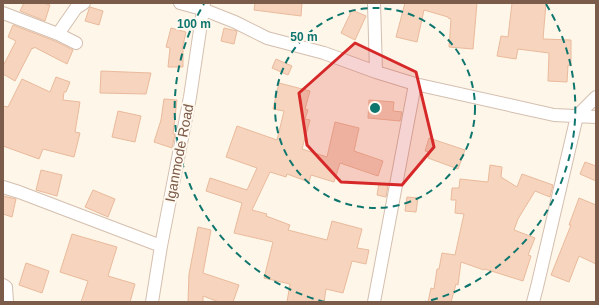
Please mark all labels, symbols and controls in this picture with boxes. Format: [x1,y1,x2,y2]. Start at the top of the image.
text: 100 m [177,17,211,31]
text: 50 m [290,30,318,44]
centre of rings [368,101,382,115]
street label: Iganmode Road [162,103,196,203]

